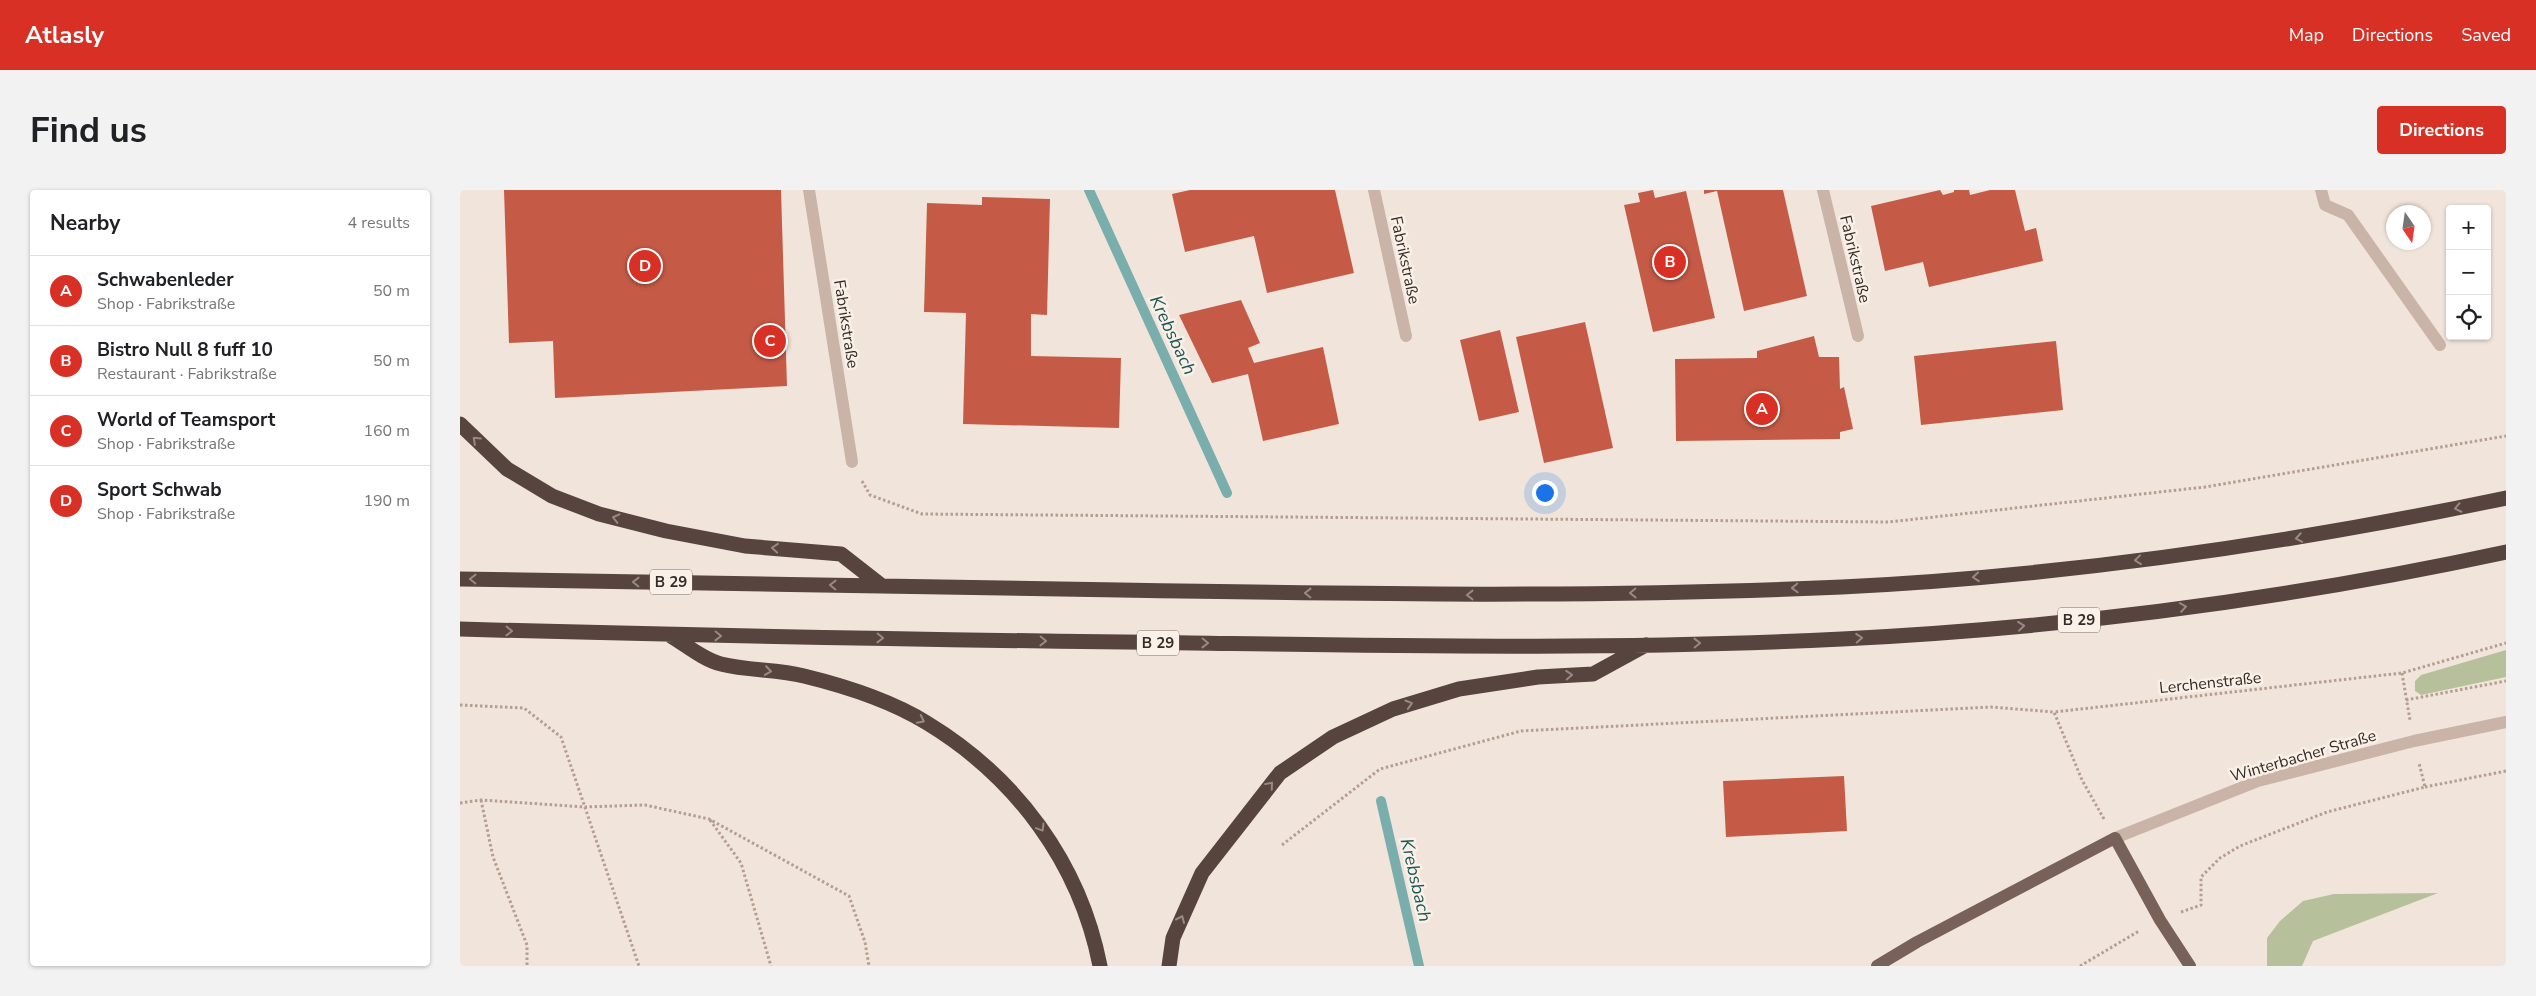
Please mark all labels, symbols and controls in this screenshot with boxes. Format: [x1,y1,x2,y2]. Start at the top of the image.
text: Atlasly [25,19,104,51]
text: Map [2289,23,2324,47]
text: Directions [2352,23,2433,47]
text: Saved [2461,23,2511,47]
button: Directions [2377,106,2506,154]
text: Find us [30,107,147,154]
north arrow [2386,205,2431,250]
map controls [2446,205,2491,340]
button: + [2446,205,2491,250]
text: Nearby [50,209,120,237]
text: 4 results [348,212,410,234]
street label: Fabrikstraße [1834,213,1876,305]
street label: Fabrikstraße [1385,214,1425,306]
pin: B [1654,243,1686,281]
pin: D [629,247,661,285]
button: − [2446,250,2491,295]
text: Schwabenleder [97,267,234,293]
street label: Fabrikstraße [828,278,864,370]
text: A [60,280,72,302]
text: 50 m [373,280,410,302]
water label: Krebsbach [1144,291,1202,379]
text: Shop · Fabrikstraße [97,293,235,315]
button: locate [2446,295,2491,340]
pin: C [754,322,786,360]
text: Bistro Null 8 fuff 10 [97,337,273,363]
text: B [60,350,72,372]
text: 50 m [373,350,410,372]
text: Restaurant · Fabrikstraße [97,363,277,385]
pin: A [1746,390,1778,428]
text: World of Teamsport [97,407,275,433]
text: C [61,420,71,442]
text: 160 m [363,420,410,442]
text: Shop · Fabrikstraße [97,433,235,455]
one-way arrow [473,437,482,446]
text: Sport Schwab [97,477,222,503]
your location [1532,480,1558,506]
text: D [60,490,72,512]
text: 190 m [363,490,410,512]
one-way arrow [2454,502,2463,513]
text: Shop · Fabrikstraße [97,503,235,525]
one-way arrow [611,513,620,524]
one-way arrow [2294,532,2303,542]
one-way arrow [771,543,779,554]
one-way arrow [2133,554,2141,565]
road number: B 29 [650,570,692,594]
one-way arrow [1972,571,1980,582]
one-way arrow [469,574,477,584]
one-way arrow [632,577,640,587]
one-way arrow [829,580,837,590]
one-way arrow [1791,583,1799,593]
one-way arrow [1304,588,1312,598]
one-way arrow [1629,588,1636,598]
one-way arrow [1466,590,1474,600]
one-way arrow [2179,602,2187,613]
road number: B 29 [2058,608,2100,632]
one-way arrow [2017,620,2025,631]
one-way arrow [505,625,513,636]
one-way arrow [714,630,722,641]
road number: B 29 [1137,630,1179,656]
one-way arrow [1855,632,1863,643]
one-way arrow [876,633,884,644]
one-way arrow [1039,636,1047,646]
one-way arrow [1693,637,1701,648]
one-way arrow [1201,638,1209,649]
one-way arrow [763,665,772,675]
street label: Lerchenstraße [2158,667,2262,699]
one-way arrow [1565,670,1573,681]
one-way arrow [1405,699,1413,709]
one-way arrow [916,714,925,724]
street label: Winterbacher Straße [2228,725,2379,787]
one-way arrow [1265,781,1274,790]
one-way arrow [1034,822,1044,831]
water label: Krebsbach [1395,836,1437,924]
one-way arrow [1175,915,1186,924]

